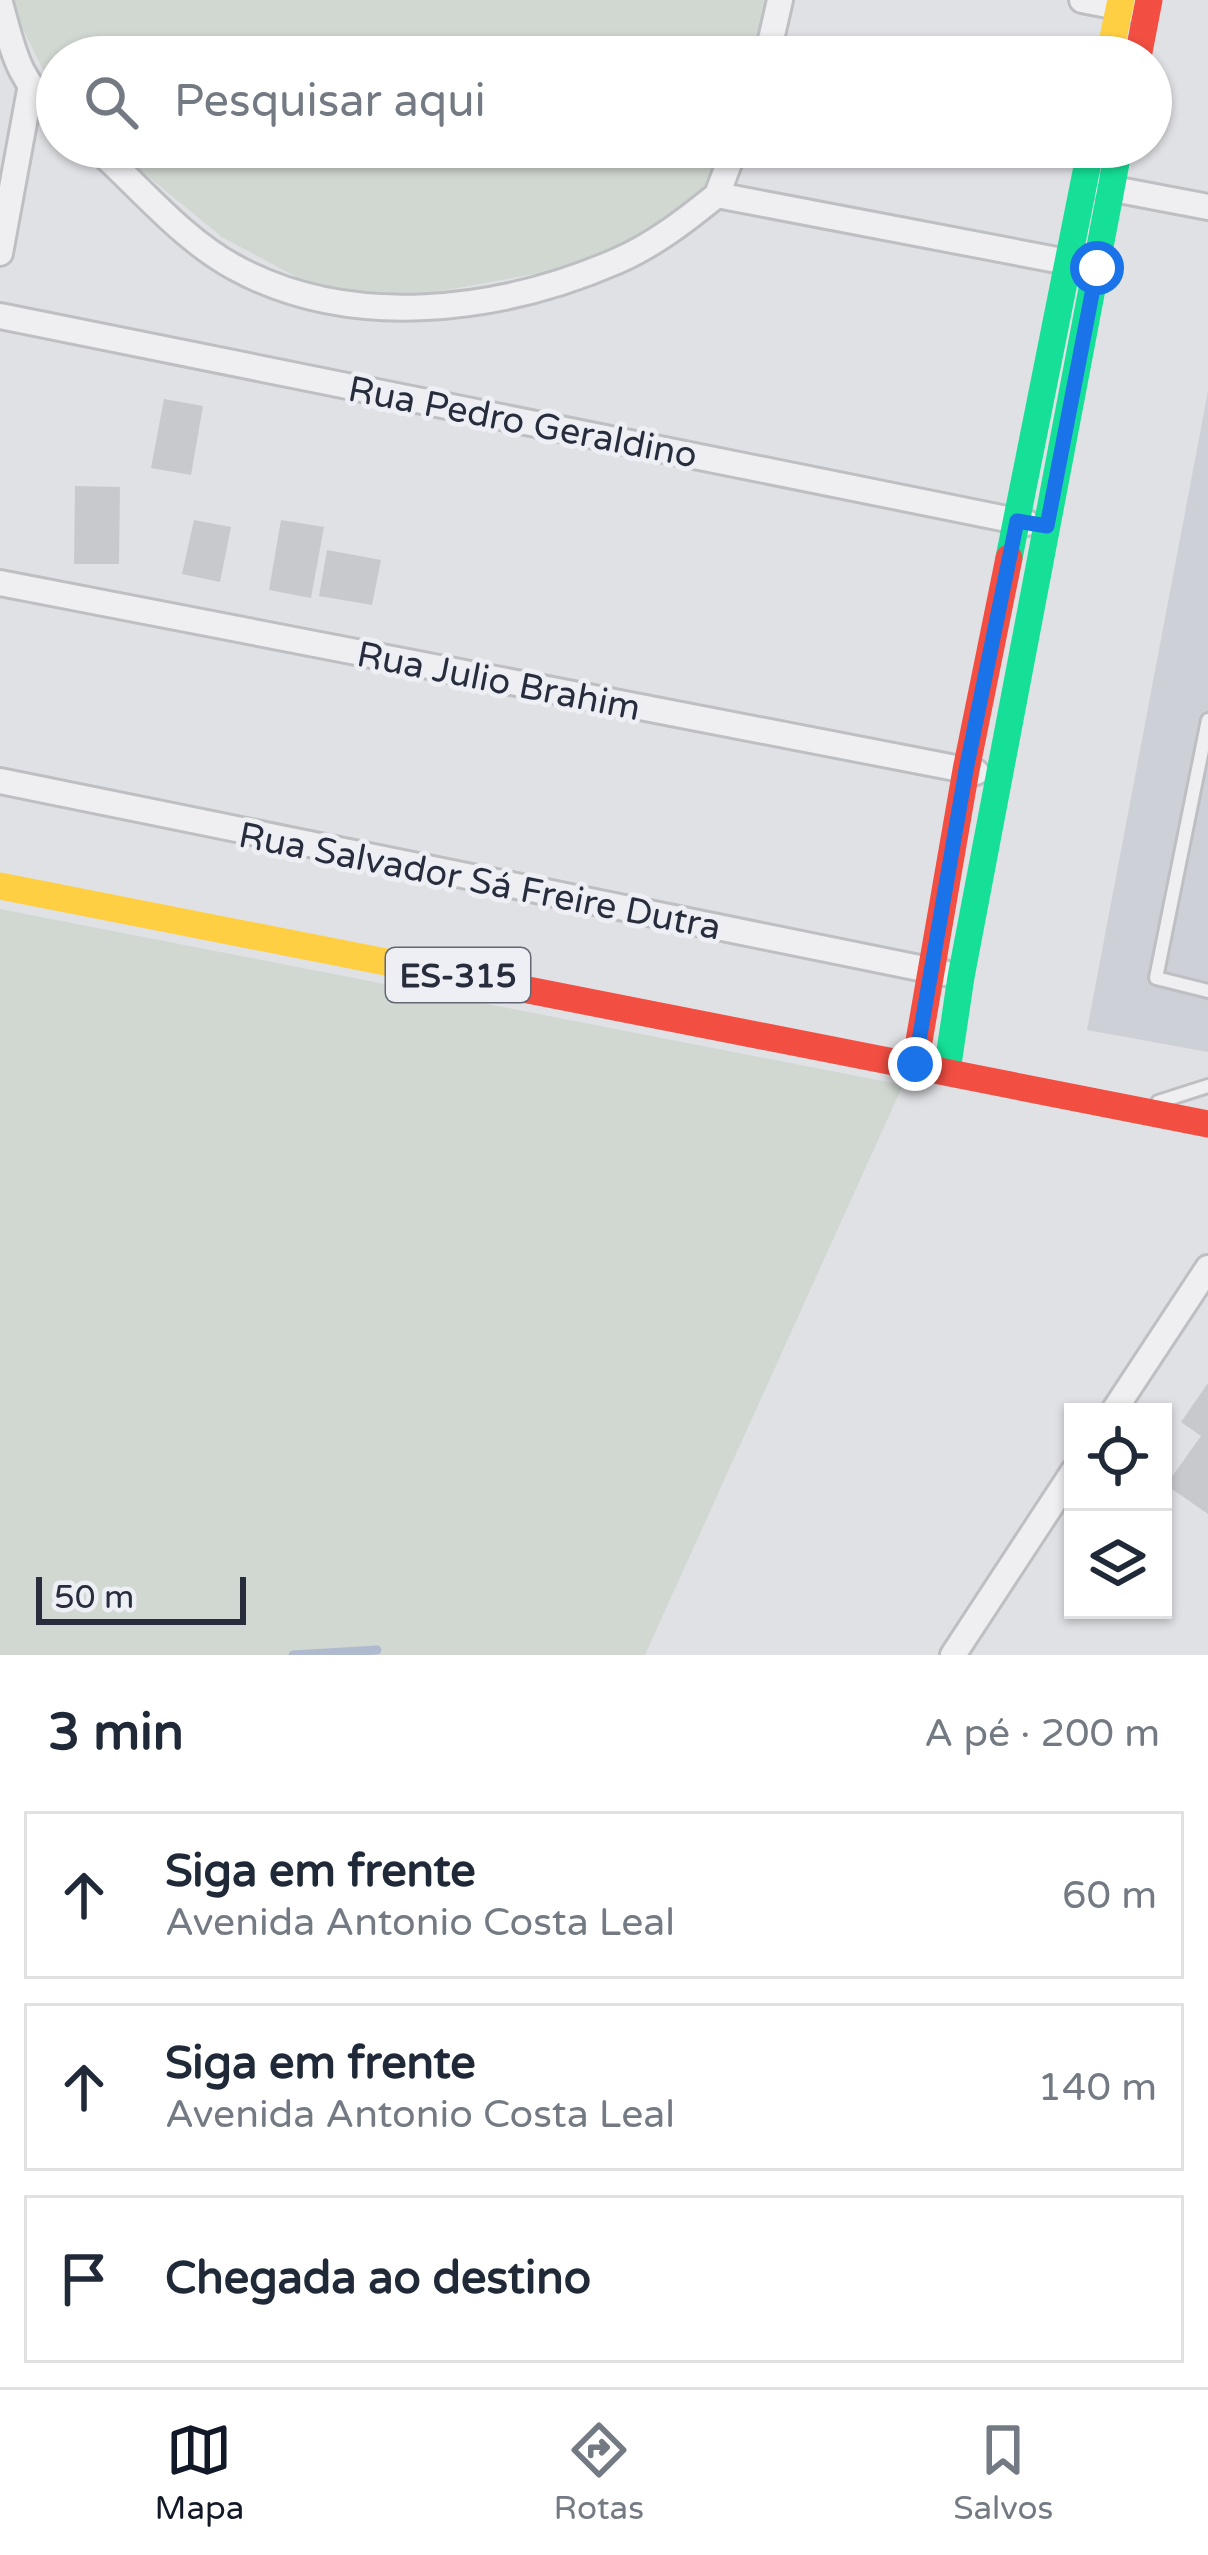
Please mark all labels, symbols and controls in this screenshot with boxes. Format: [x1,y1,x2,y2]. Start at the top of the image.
search box [36,36,1172,168]
icon: search [78,69,144,135]
text: Pesquisar aqui [174,75,486,129]
route start [1070,241,1124,295]
street label: Rua Pedro Geraldino [345,368,701,477]
street label: Rua Julio Brahim [353,633,644,730]
street label: Rua Salvador Sá Freire Dutra [235,814,724,949]
road number: ES-315 [386,948,530,1002]
route end [888,1037,942,1091]
map controls [1064,1403,1172,1619]
button: locate [1064,1403,1172,1511]
button: layers [1064,1511,1172,1619]
scale bar [36,1571,246,1624]
text: 50 m [54,1578,134,1617]
text: 3 min [48,1702,184,1764]
text: A pé · 200 m [924,1710,1160,1757]
text: Siga em frente [165,1845,476,1899]
icon: ahead [51,1862,117,1928]
text: 60 m [1062,1872,1157,1919]
text: Avenida Antonio Costa Leal [165,1899,675,1946]
text: Siga em frente [165,2037,476,2091]
icon: ahead [51,2054,117,2120]
text: 140 m [1038,2064,1157,2111]
text: Avenida Antonio Costa Leal [165,2091,675,2138]
icon: arrive [51,2246,117,2312]
text: Chegada ao destino [165,2252,591,2306]
tab: Mapa [155,2417,244,2528]
tab: Rotas [554,2417,644,2528]
tab: Salvos [953,2417,1053,2528]

